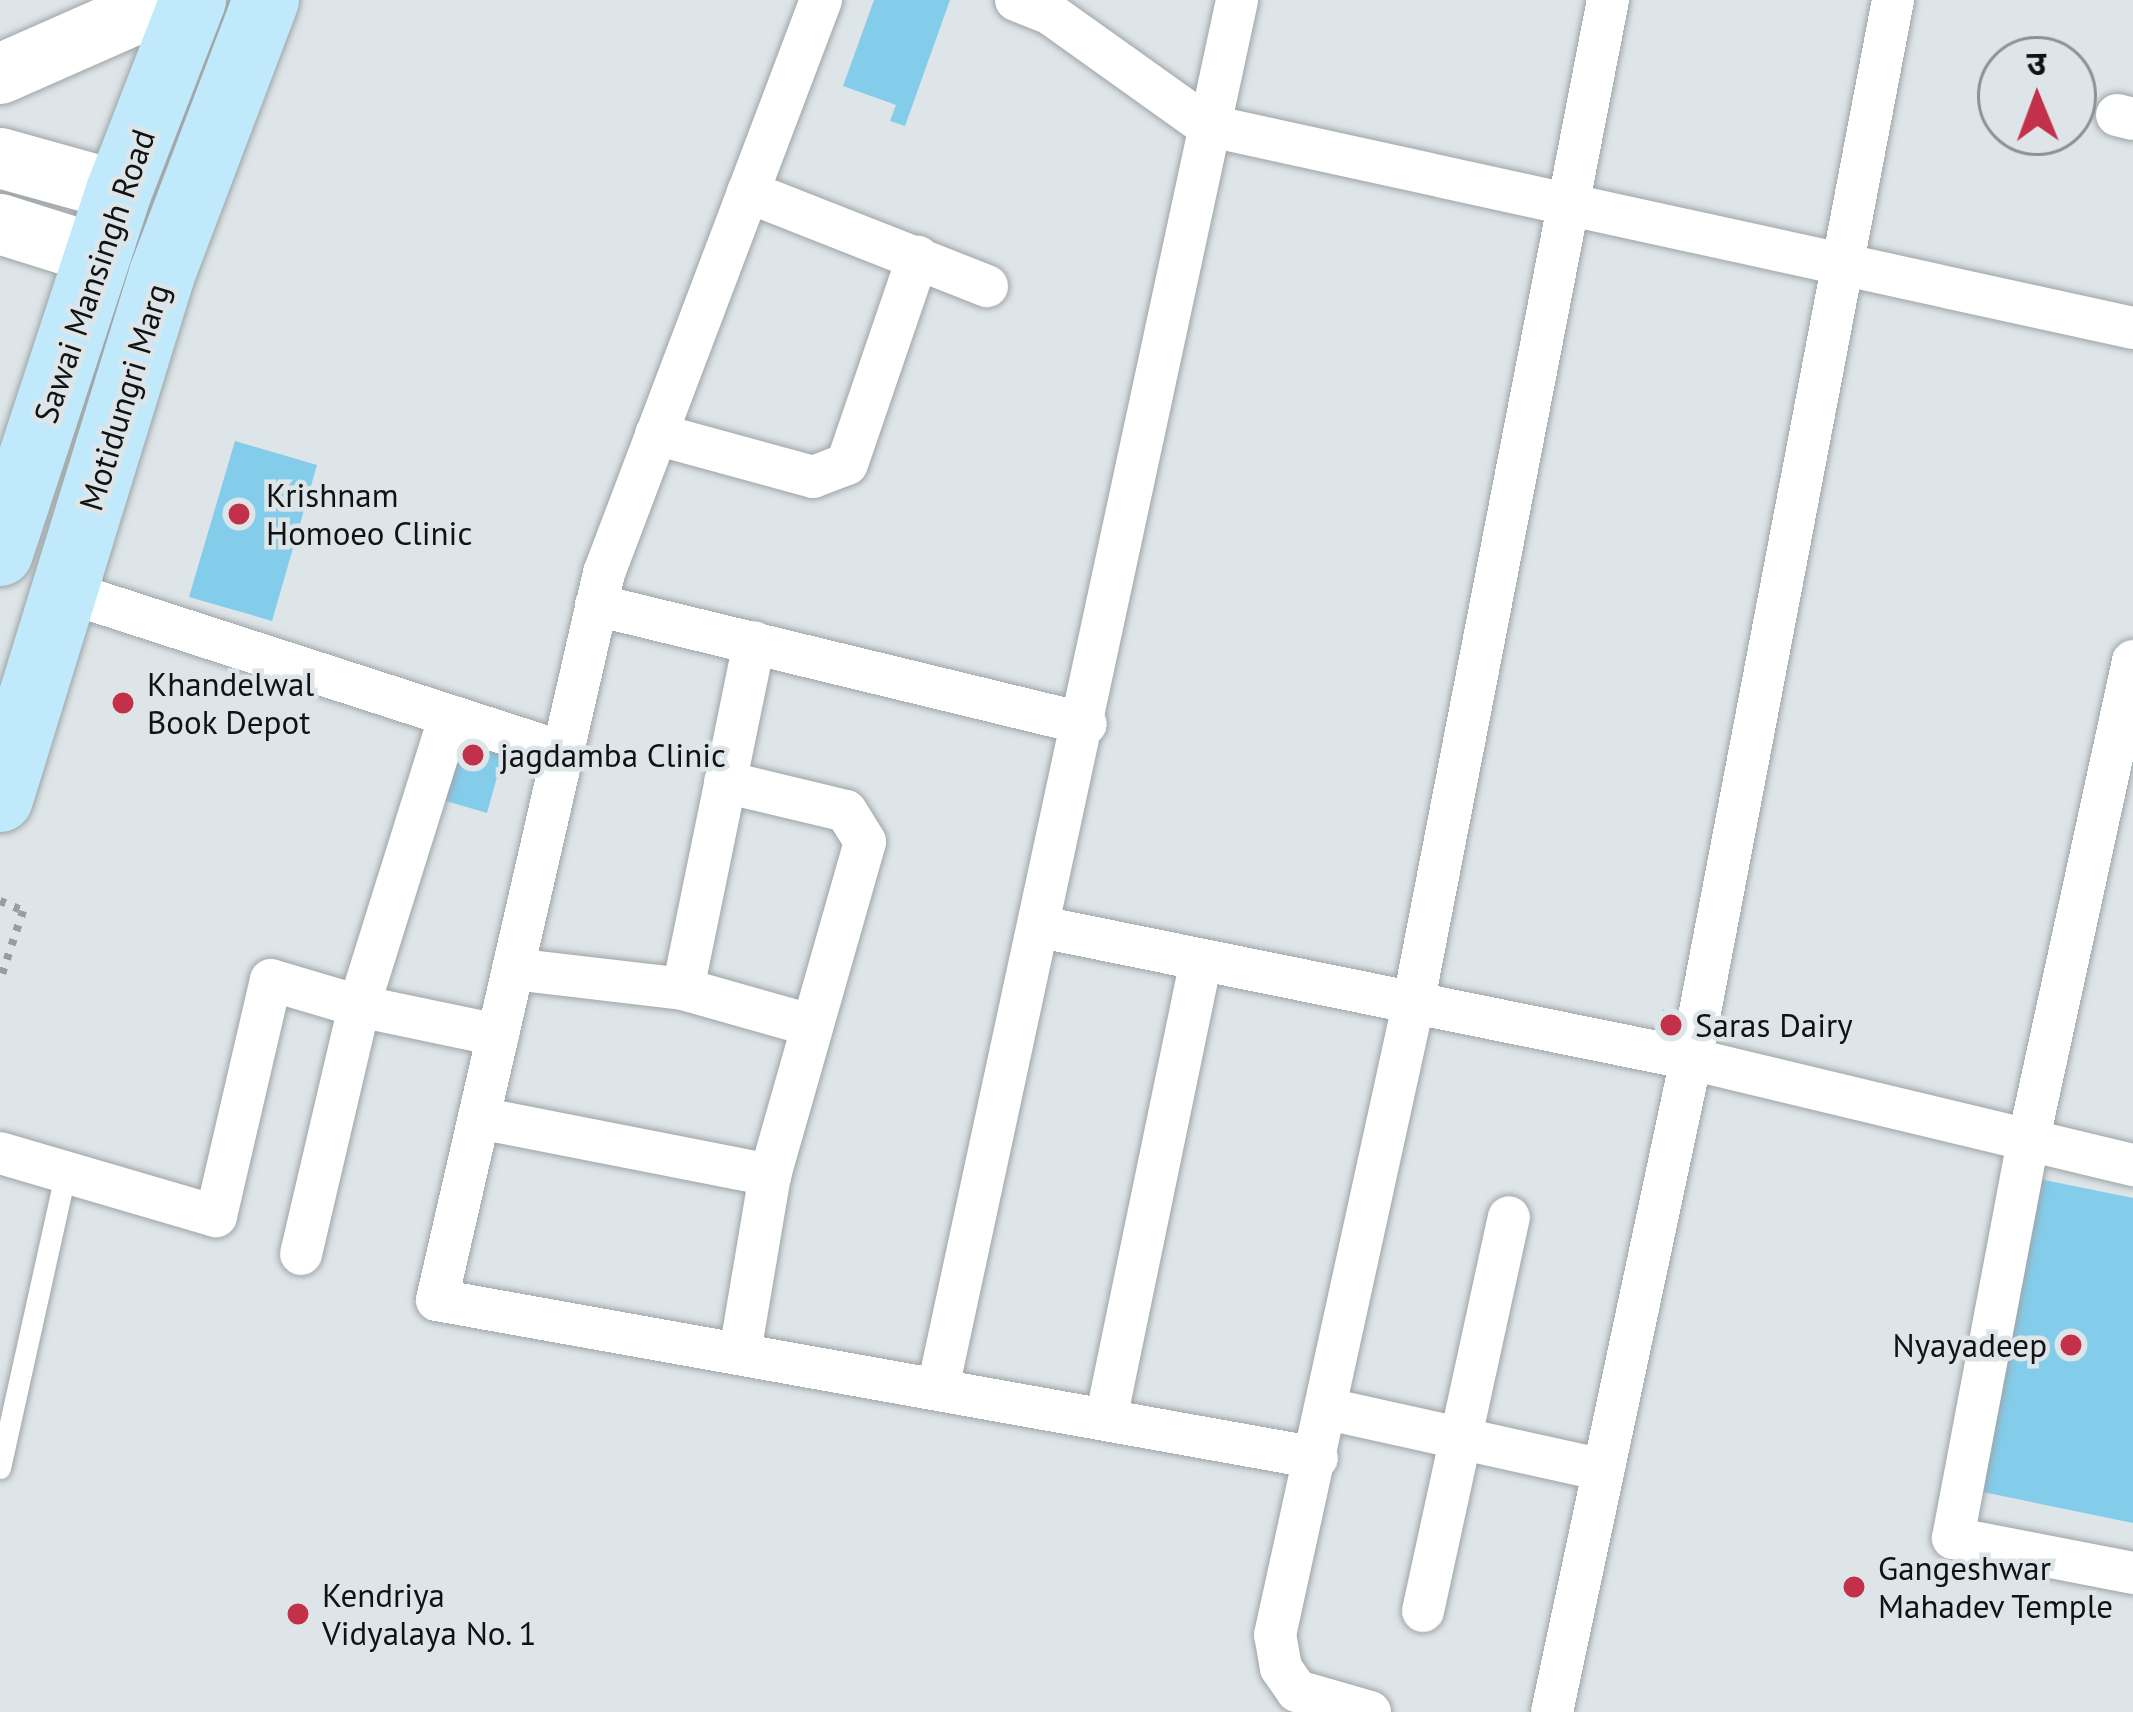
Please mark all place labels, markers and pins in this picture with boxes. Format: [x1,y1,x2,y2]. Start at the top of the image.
place label: Krishnam Homoeo Clinic [266,475,472,553]
marker: Krishnam Homoeo Clinic [223,498,255,530]
place label: Khandelwal Book Depot [147,664,314,742]
marker: Khandelwal Book Depot [110,690,136,716]
place label: jagdamba Clinic [500,735,726,775]
marker: jagdamba Clinic [457,739,489,771]
place label: Saras Dairy [1695,1005,1853,1045]
marker: Saras Dairy [1658,1012,1684,1038]
place label: Nyayadeep [1893,1325,2047,1365]
marker: Nyayadeep [2058,1332,2084,1358]
place label: Gangeshwar Mahadev Temple [1878,1548,2115,1626]
marker: Gangeshwar Mahadev Temple [1841,1574,1867,1600]
place label: Kendriya Vidyalaya No. 1 [322,1575,539,1653]
marker: Kendriya Vidyalaya No. 1 [285,1601,311,1627]

